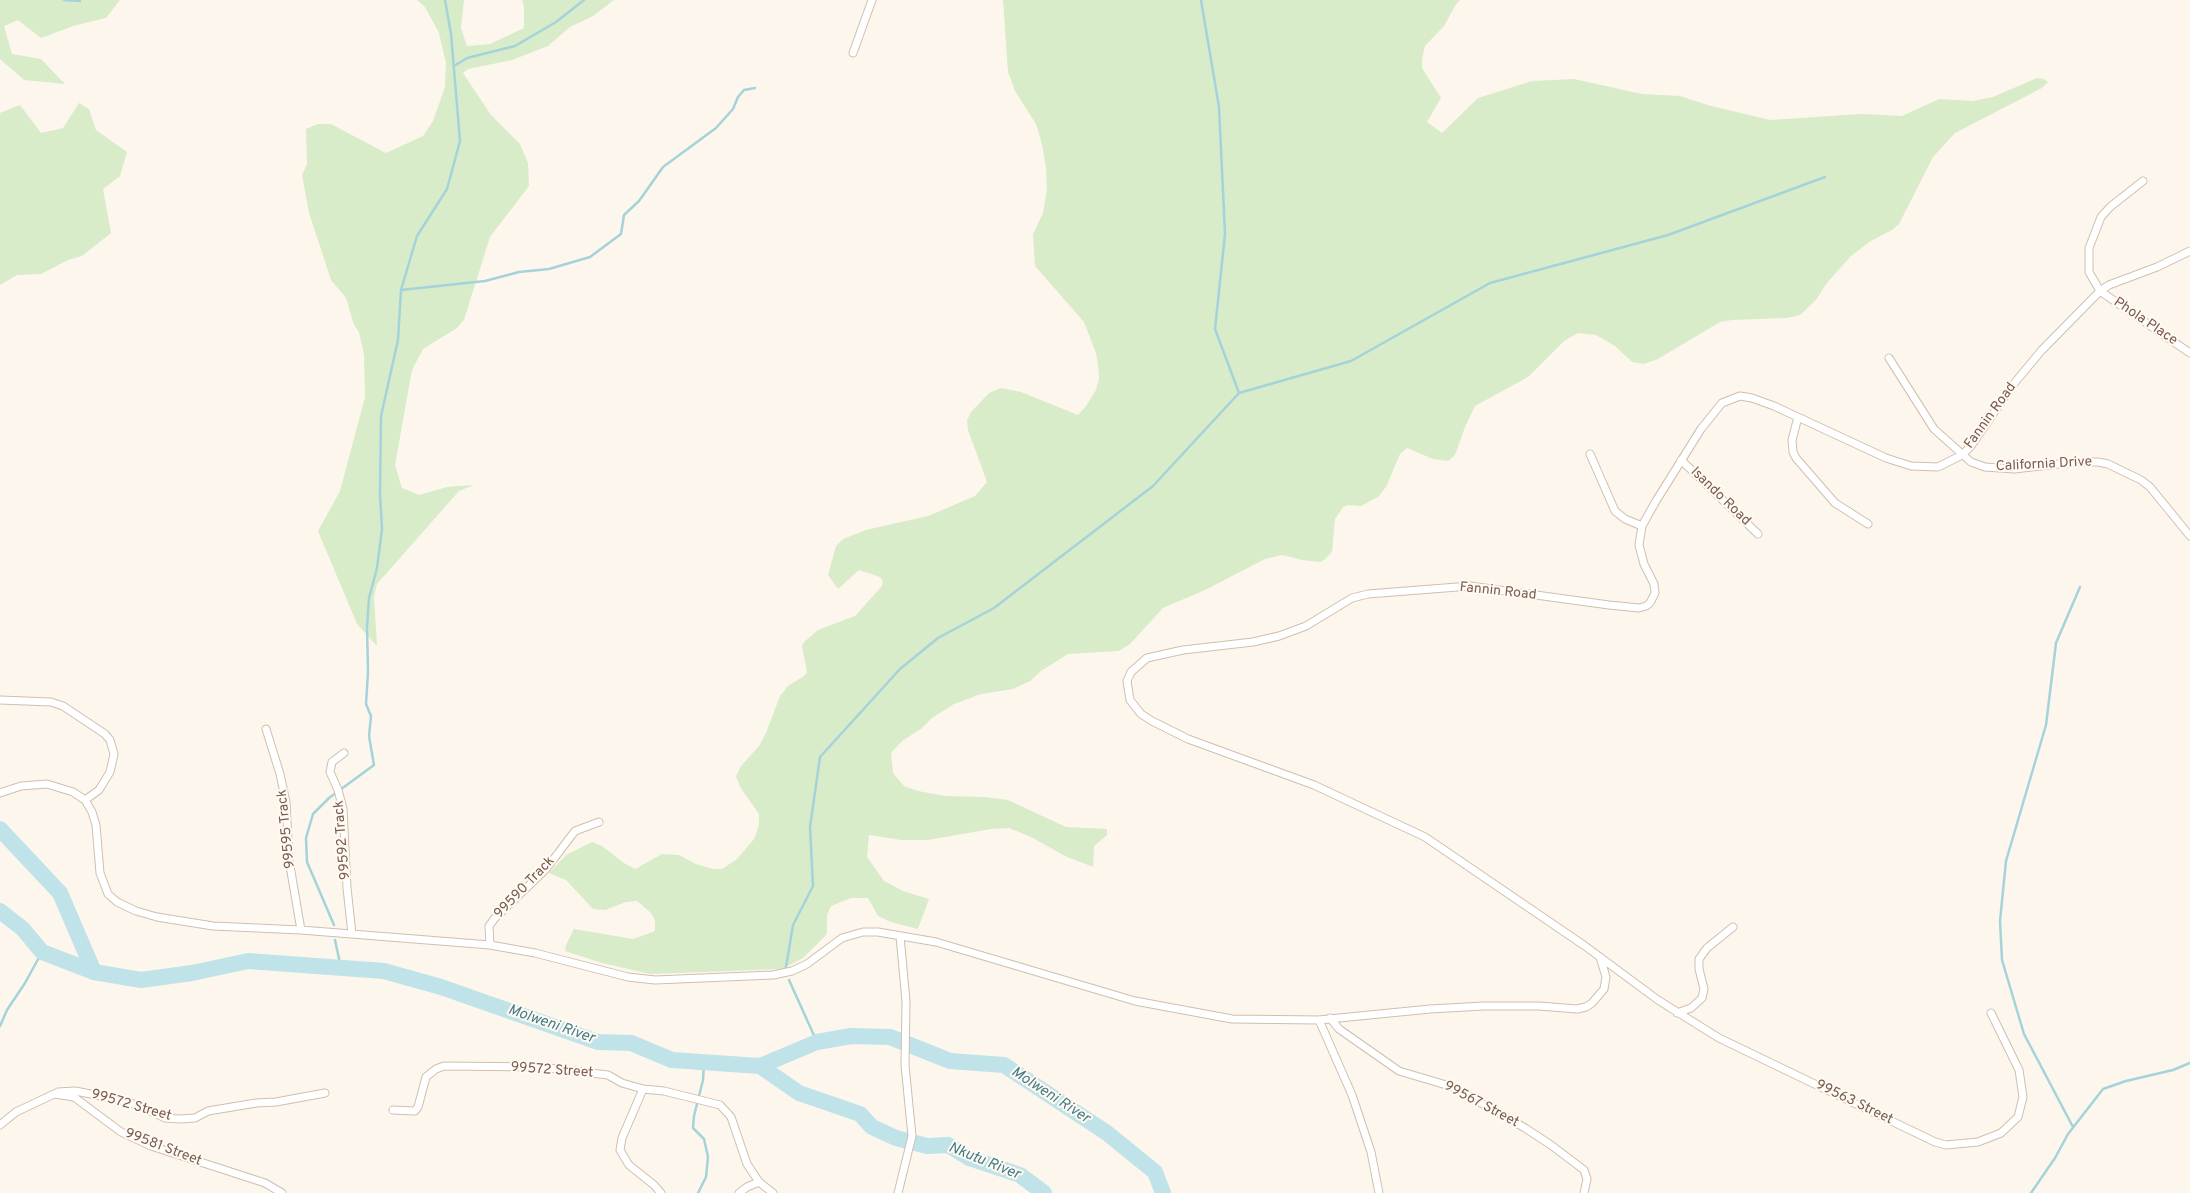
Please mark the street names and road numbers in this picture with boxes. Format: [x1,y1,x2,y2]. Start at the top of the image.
street label: Phola Place [2110,294,2180,350]
street label: Fannin Road [1961,380,2021,452]
street label: California Drive [1995,454,2093,476]
street label: Isando Road [1686,464,1754,530]
street label: Fannin Road [1459,580,1537,604]
street label: 99595 Track [274,788,300,870]
street label: 99592 Track [331,800,355,880]
street label: 99590 Track [491,853,559,923]
street label: 99572 Street [510,1060,594,1082]
street label: 99563 Street [1813,1077,1895,1129]
street label: 99567 Street [1441,1078,1521,1132]
street label: 99572 Street [89,1087,173,1125]
street label: 99581 Street [122,1126,204,1170]

